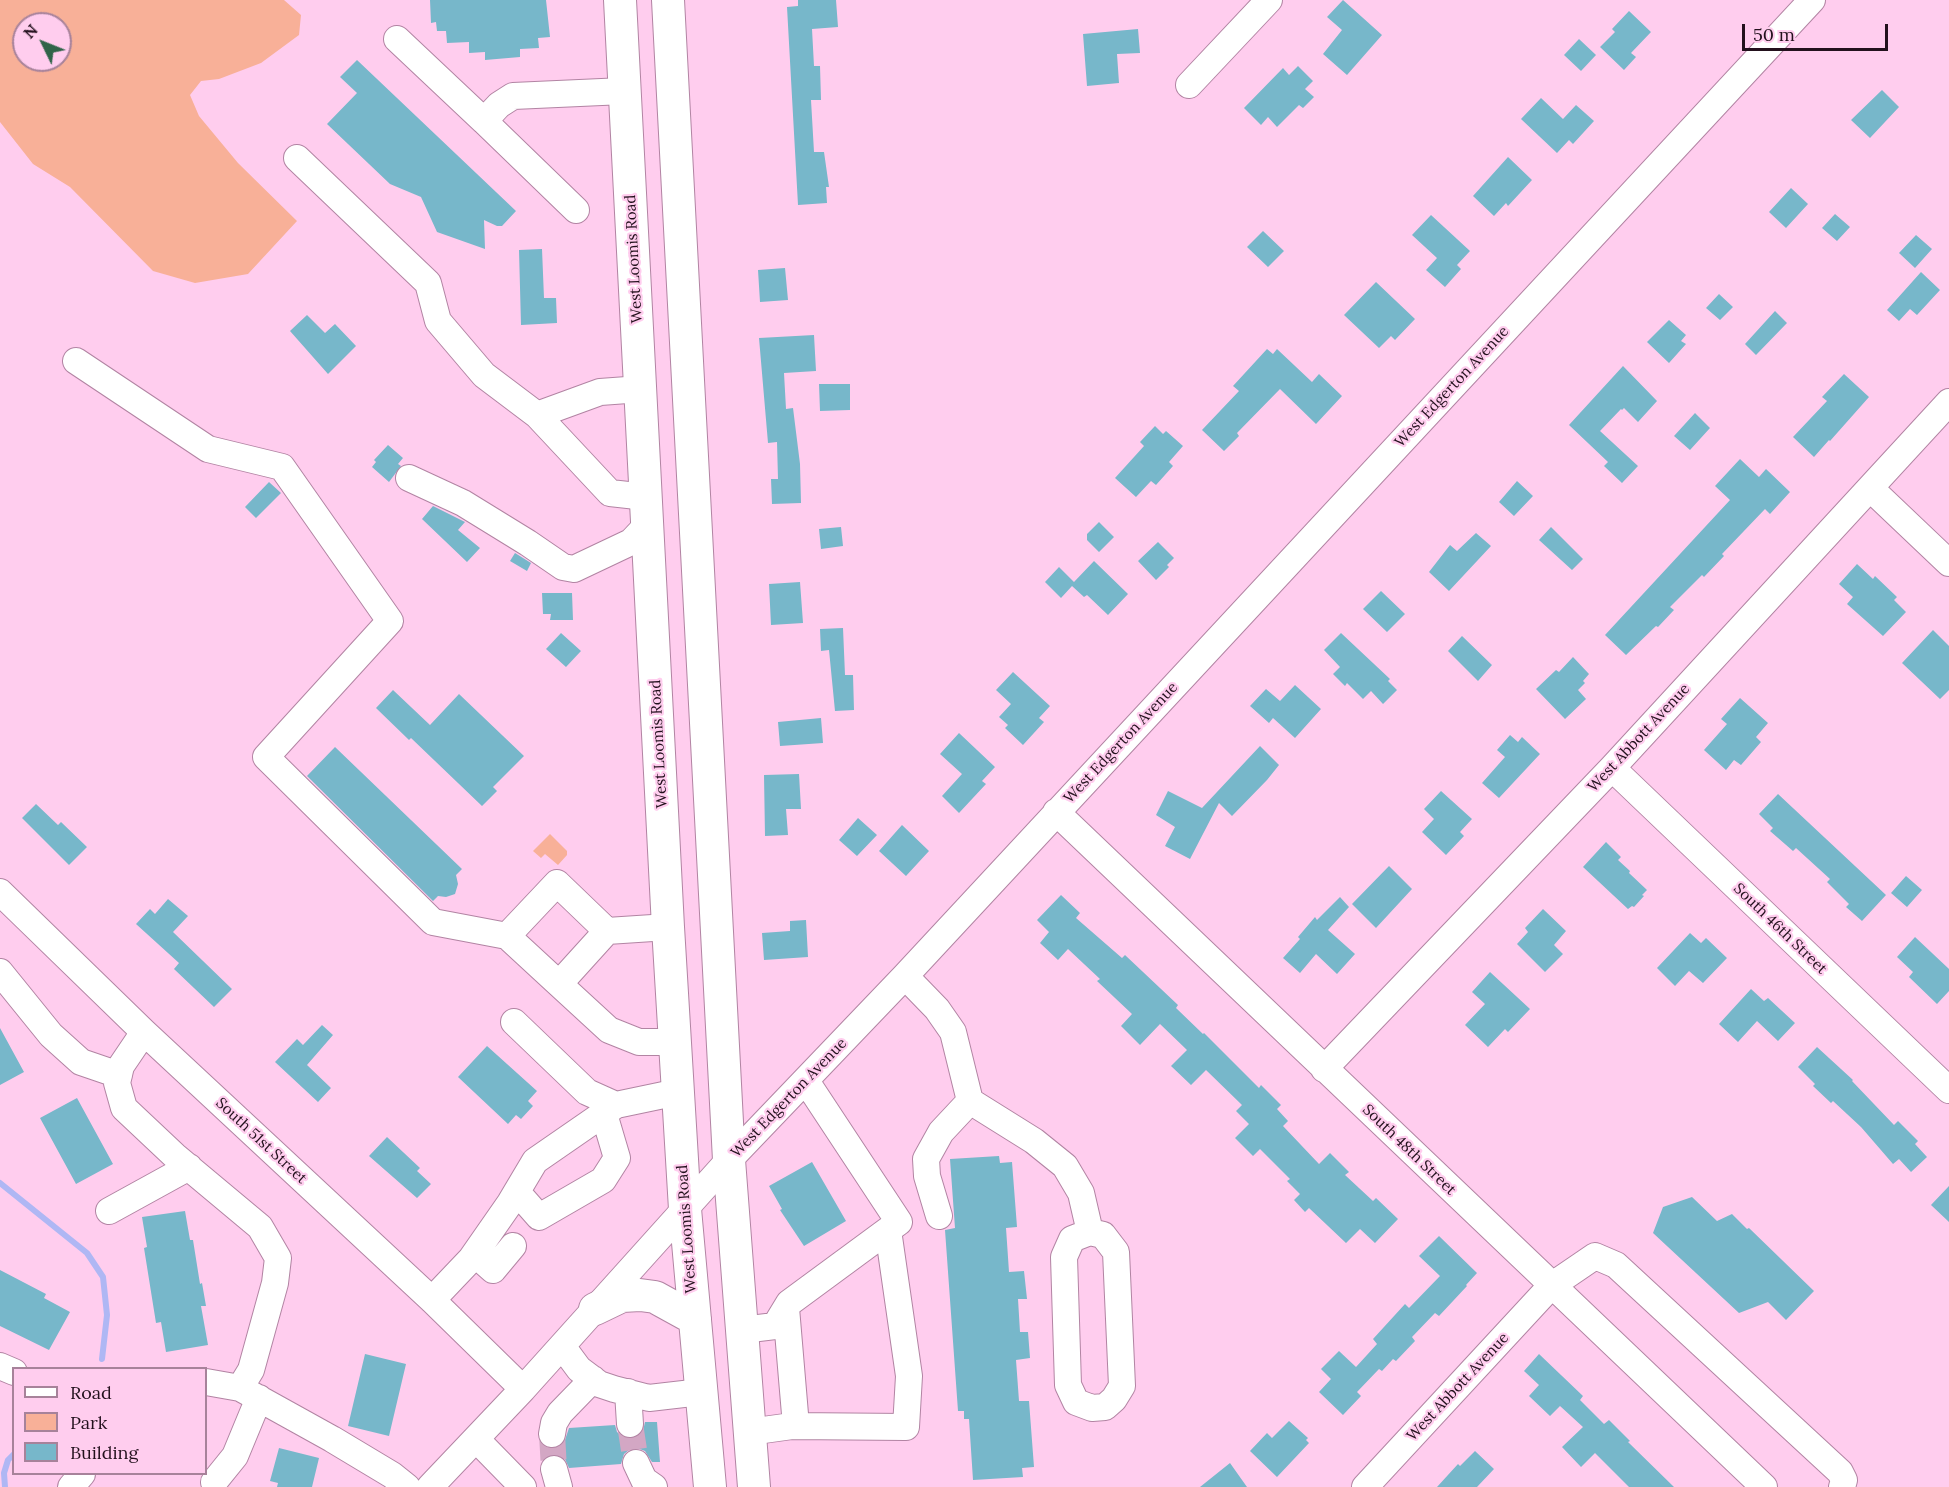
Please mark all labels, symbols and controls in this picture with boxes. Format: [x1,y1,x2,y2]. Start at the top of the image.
north arrow [12,12,72,72]
scale bar [1745,12,1890,50]
text: N [19,20,42,42]
text: 50 m [1753,23,1795,46]
street label: West Loomis Road [622,194,646,324]
street label: West Edgerton Avenue [1391,323,1513,451]
street label: West Loomis Road [647,679,671,809]
street label: West Edgerton Avenue [1060,679,1182,807]
street label: West Abbott Avenue [1584,680,1694,796]
street label: South 46th Street [1729,880,1831,978]
street label: West Edgerton Avenue [727,1035,851,1161]
street label: South 51st Street [212,1094,310,1188]
street label: South 48th Street [1359,1101,1459,1199]
street label: West Loomis Road [674,1164,700,1294]
street label: West Abbott Avenue [1403,1329,1513,1445]
legend [12,1367,207,1475]
text: Road [70,1381,112,1404]
text: Park [70,1411,107,1434]
text: Building [70,1441,138,1464]

